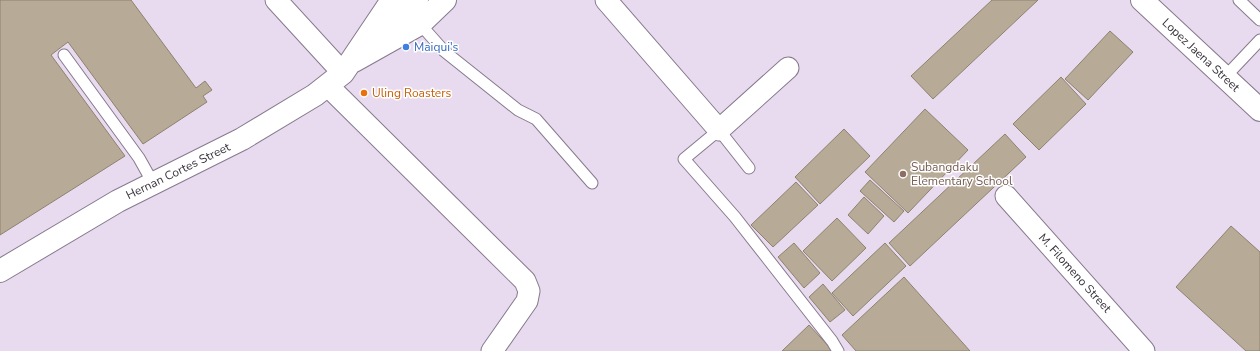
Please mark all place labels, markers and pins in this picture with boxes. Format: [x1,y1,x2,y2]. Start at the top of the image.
place label: Maiqui's [414,39,459,55]
marker: Maiqui's [401,42,411,52]
place label: Uling Roasters [372,85,451,101]
marker: Uling Roasters [359,88,369,98]
place label: Subangdaku Elementary School [911,159,1013,189]
marker: Subangdaku Elementary School [898,169,908,179]

